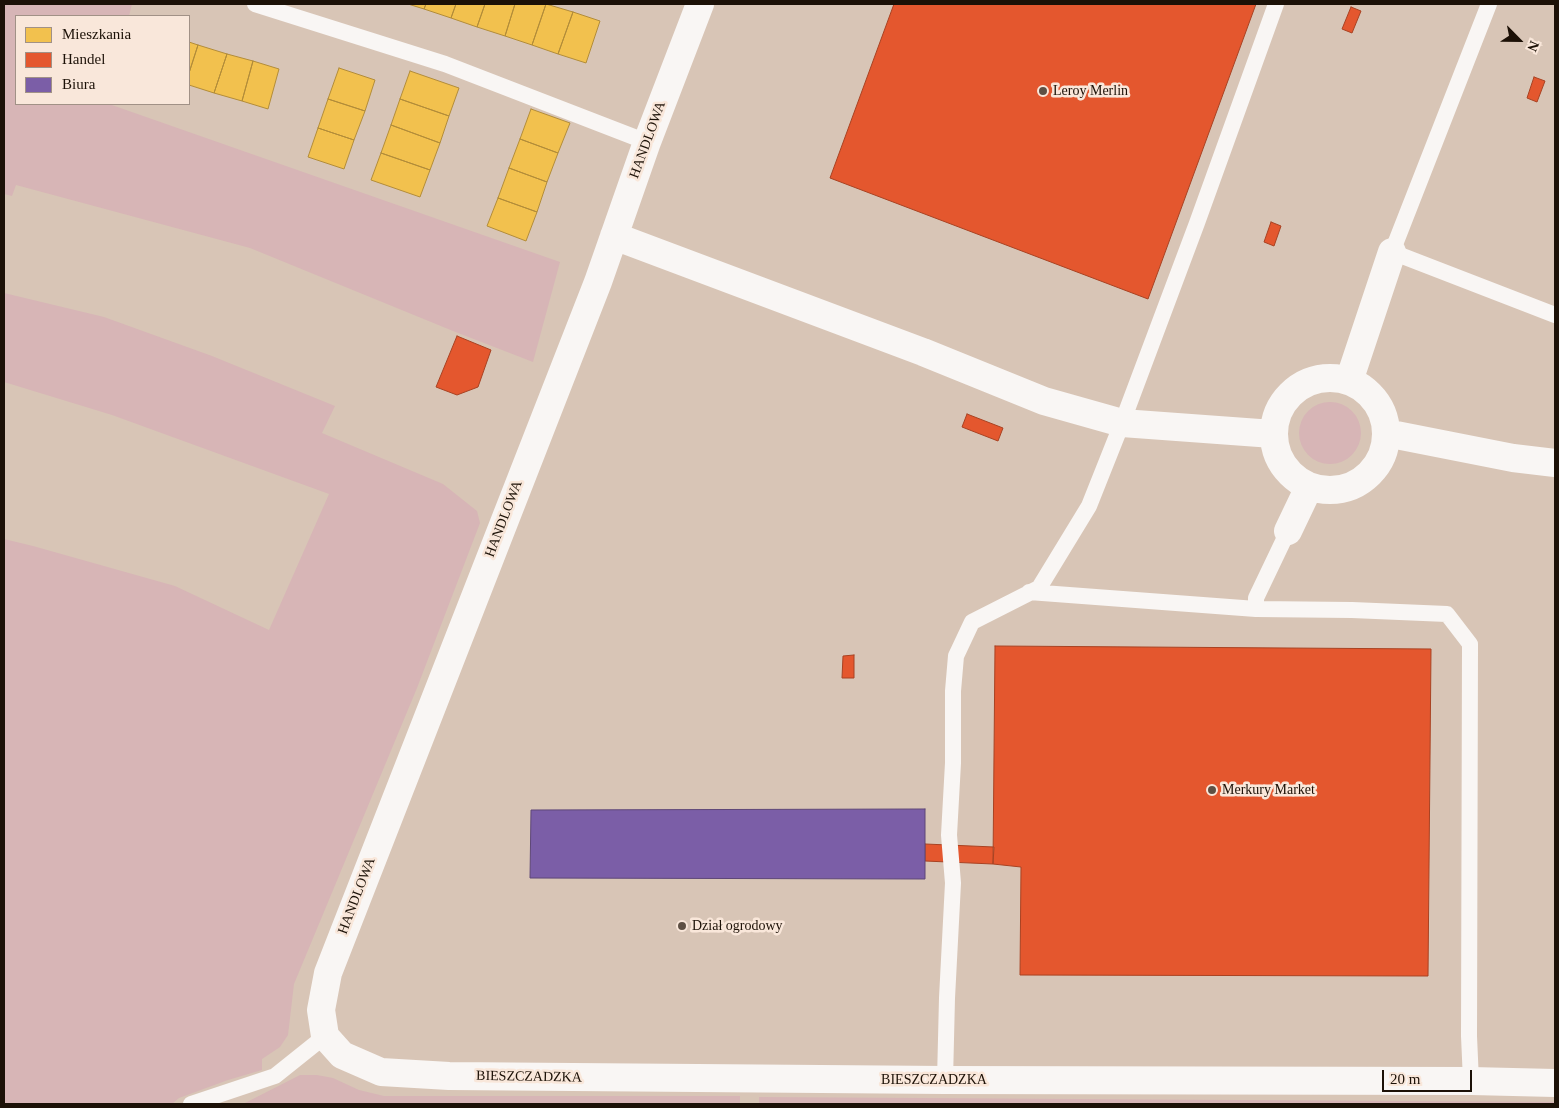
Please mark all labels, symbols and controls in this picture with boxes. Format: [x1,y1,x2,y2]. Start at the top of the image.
legend [15,15,190,105]
north arrow [1494,15,1544,65]
text: Mieszkania [62,26,131,42]
text: N [1524,38,1542,54]
text: Handel [62,51,105,67]
text: Biura [62,76,95,92]
place label: Leroy Merlin [1053,83,1128,99]
marker: Leroy Merlin [1037,85,1049,97]
street label: HANDLOWA [626,99,670,181]
street label: HANDLOWA [482,478,526,560]
place label: Merkury Market [1222,782,1315,798]
marker: Merkury Market [1206,784,1218,796]
street label: HANDLOWA [335,855,379,937]
place label: Dział ogrodowy [692,918,783,934]
marker: Dział ogrodowy [676,920,688,932]
scale bar [1384,1060,1474,1092]
street label: BIESZCZADZKA [476,1068,582,1086]
text: 20 m [1390,1071,1420,1087]
street label: BIESZCZADZKA [881,1072,987,1088]

